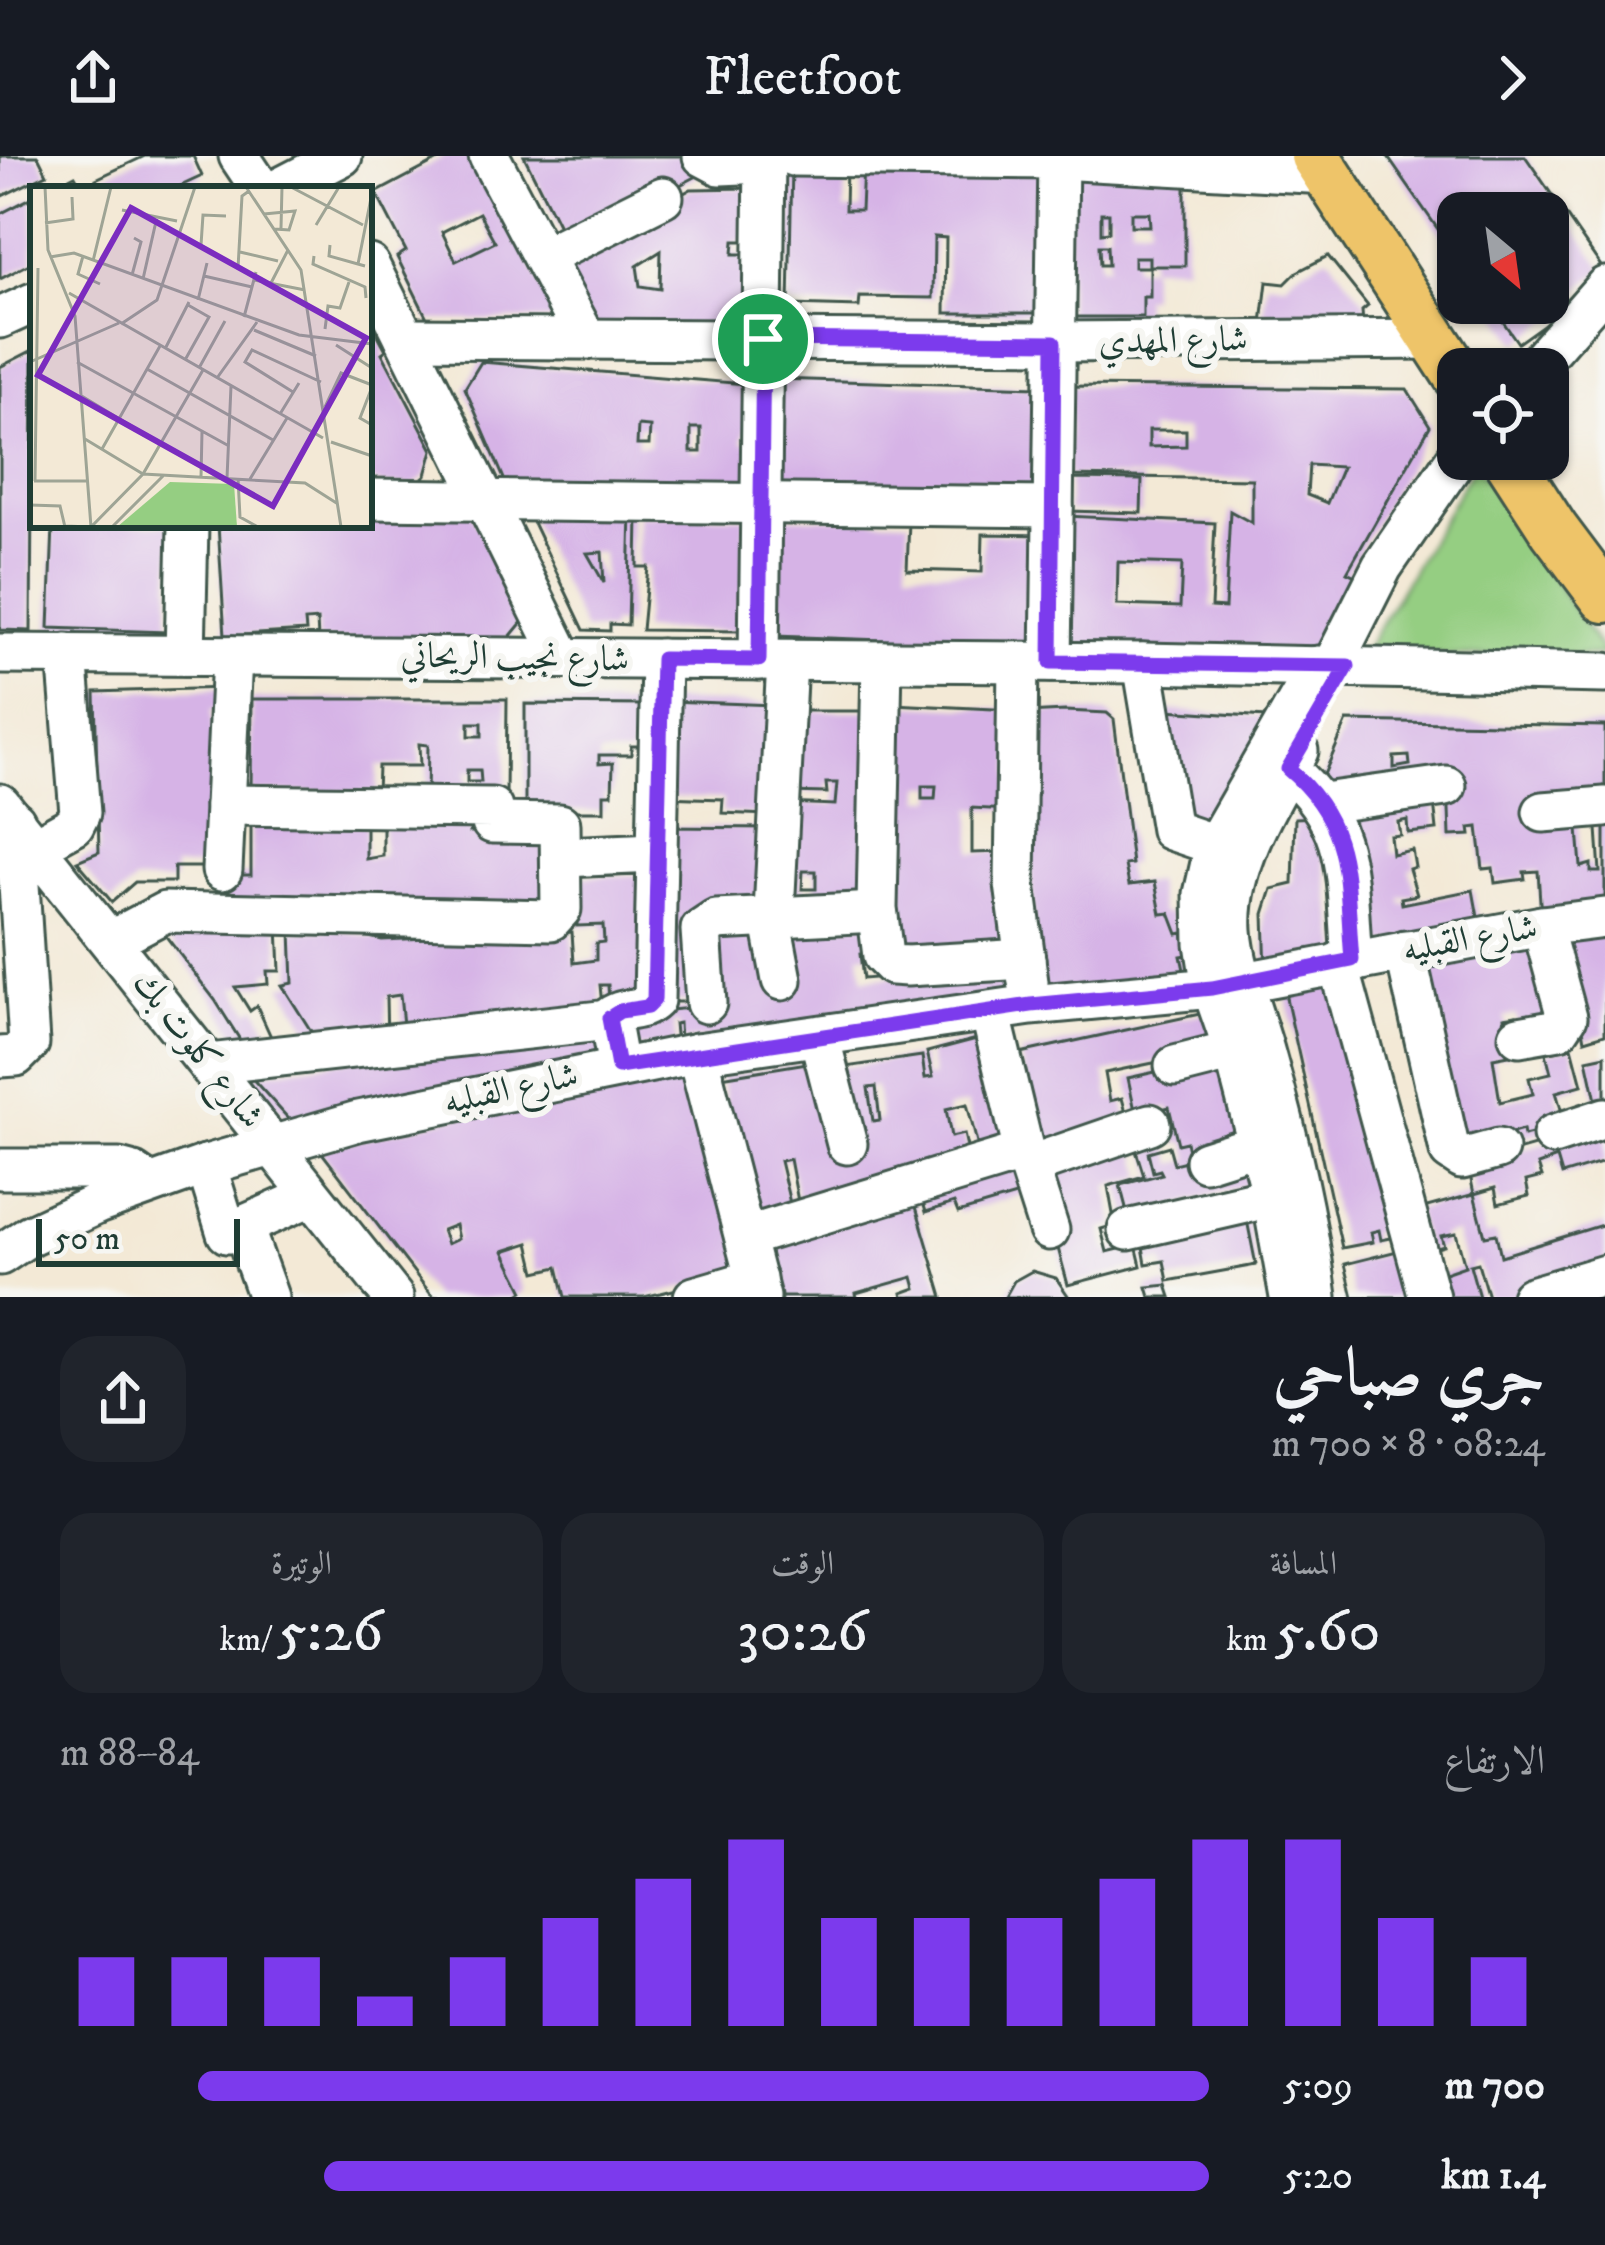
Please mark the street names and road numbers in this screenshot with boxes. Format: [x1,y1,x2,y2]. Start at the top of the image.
street label: شارع المهدي [1098,317,1248,371]
street label: شارع نجيب الريحاني [400,634,630,688]
street label: شارع القبليه [1399,905,1542,979]
street label: شارع كلوت بك [118,962,274,1142]
street label: شارع القبليه [440,1053,584,1131]

